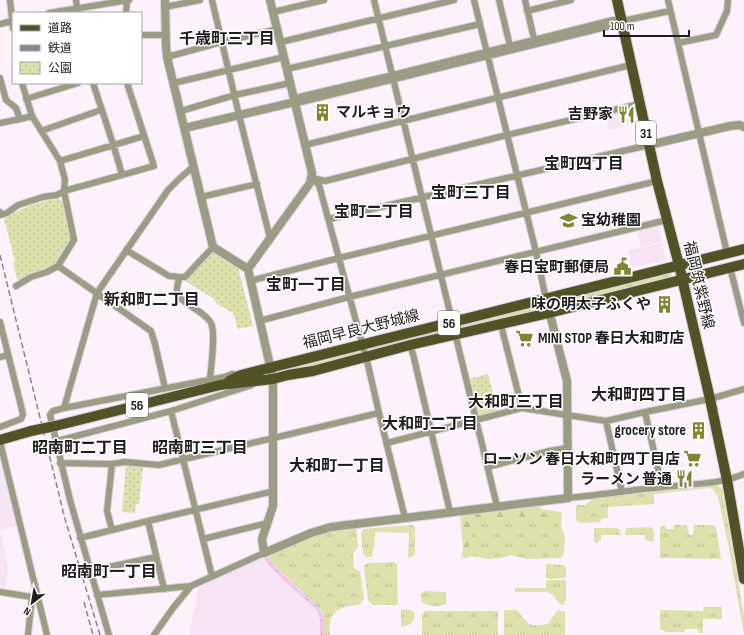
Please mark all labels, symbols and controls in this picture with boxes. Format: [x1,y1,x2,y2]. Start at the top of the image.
legend [12,12,142,84]
scale bar [604,12,689,38]
text: 100 m [610,19,635,34]
text: 道路 [48,21,72,36]
district label: 千歳町三丁目 [179,30,275,49]
text: 鉄道 [48,41,72,56]
text: 公園 [48,61,72,76]
building icon: マルキョウ [313,102,333,122]
place label: マルキョウ [336,103,411,122]
restaurant icon: 吉野家 [616,104,636,124]
place label: 吉野家 [568,105,613,124]
road number: 31 [636,121,656,145]
district label: 宝町四丁目 [544,155,624,174]
district label: 宝町三丁目 [431,184,511,203]
district label: 宝町二丁目 [334,203,414,222]
school or university icon: 宝幼稚園 [558,210,578,230]
place label: 宝幼稚園 [581,211,641,230]
street label: 福岡筑紫野線 [679,239,718,331]
public building icon: 春日宝町郵便局 [612,257,632,277]
place label: 春日宝町郵便局 [504,258,609,277]
district label: 宝町一丁目 [266,276,346,295]
district label: 新和町二丁目 [104,291,200,310]
building icon: 味の明太子ふくや [654,294,674,314]
place label: 味の明太子ふくや [531,295,651,314]
street label: 福岡早良大野城線 [301,306,422,353]
road number: 56 [438,311,460,335]
supermarket icon: MINI STOP 春日大和町店 [515,328,535,348]
place label: MINI STOP 春日大和町店 [538,329,684,348]
district label: 大和町四丁目 [591,386,687,405]
road number: 56 [126,393,148,417]
district label: 大和町三丁目 [468,393,564,412]
district label: 大和町二丁目 [382,415,478,434]
building icon: grocery store [689,420,709,440]
place label: grocery store [615,421,686,440]
district label: 昭南町二丁目 [32,439,128,458]
district label: 昭南町三丁目 [152,439,248,458]
supermarket icon: ローソン 春日大和町四丁目店 [683,449,703,469]
place label: ローソン 春日大和町四丁目店 [483,450,680,469]
district label: 大和町一丁目 [289,457,385,476]
restaurant icon: ラーメン 普通 [675,469,695,489]
place label: ラーメン 普通 [580,470,672,489]
district label: 昭南町一丁目 [61,563,157,582]
north arrow [12,583,52,623]
text: N [21,604,33,618]

